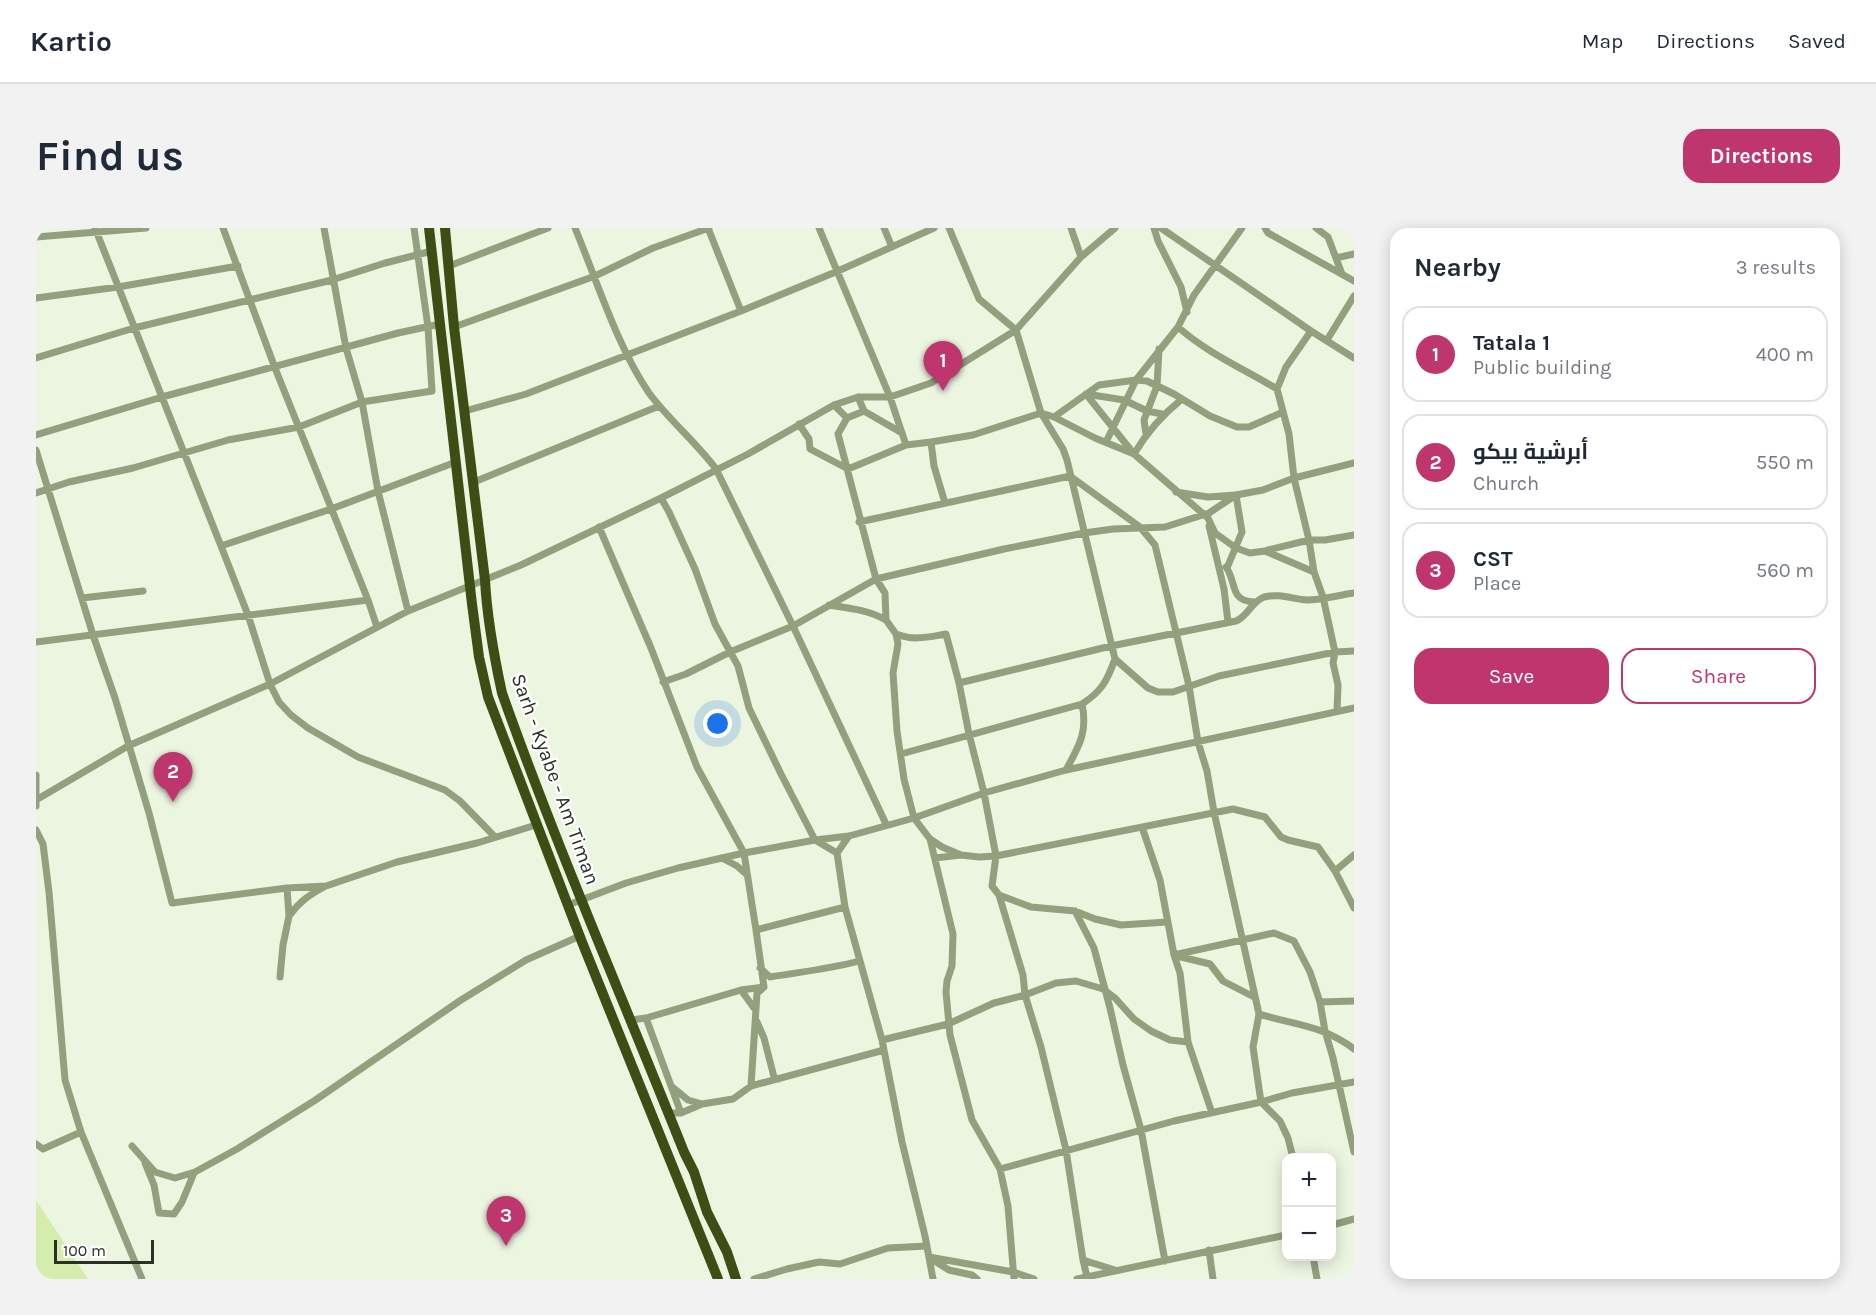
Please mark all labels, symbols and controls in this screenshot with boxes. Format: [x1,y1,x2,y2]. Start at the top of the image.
text: Kartio [30,25,112,58]
text: Map [1582,29,1623,53]
text: Directions [1656,29,1755,53]
text: Saved [1788,29,1846,53]
button: Directions [1683,129,1840,183]
text: Find us [36,131,184,181]
text: Nearby [1414,252,1501,283]
text: 3 results [1736,256,1816,279]
text: Tatala 1 [1473,330,1550,356]
pin: 1 [924,342,962,391]
text: 1 [1432,343,1439,366]
text: 400 m [1756,343,1814,366]
text: Public building [1473,356,1611,379]
text: أبرشية بيكو [1473,439,1588,465]
text: 2 [1429,451,1442,474]
text: 550 m [1756,451,1814,474]
text: Church [1473,472,1539,495]
text: CST [1473,546,1513,572]
text: 3 [1429,559,1442,582]
text: 560 m [1756,559,1814,582]
text: Place [1473,572,1521,595]
button: Save [1414,648,1609,704]
button: Share [1621,648,1816,704]
street label: Sarh - Kyabe - Am Timan [507,671,604,888]
your location [703,709,732,738]
pin: 2 [154,752,192,802]
map controls [1282,1153,1336,1261]
button: + [1282,1153,1336,1207]
pin: 3 [486,1196,526,1246]
button: − [1282,1207,1336,1261]
scale bar [54,1237,154,1264]
text: 100 m [63,1241,106,1260]

